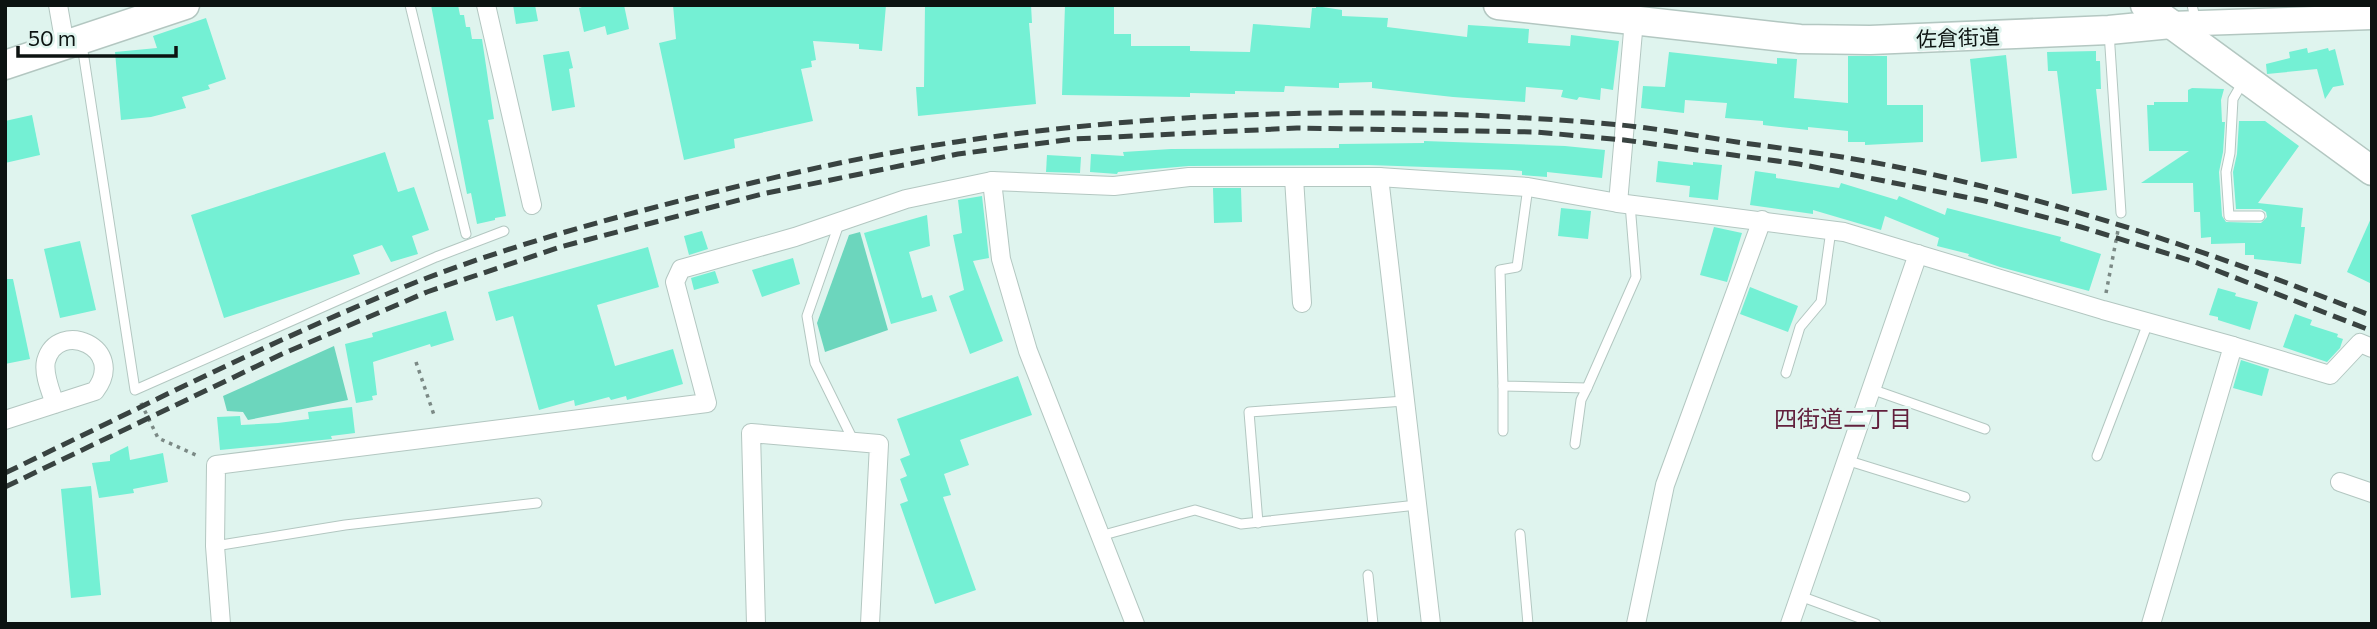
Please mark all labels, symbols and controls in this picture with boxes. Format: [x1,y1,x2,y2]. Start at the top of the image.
scale bar [18,14,175,58]
street label: 佐倉街道 [1916,23,2000,51]
text: 50 m [28,25,76,50]
district label: 四街道二丁目 [1774,404,1912,432]

